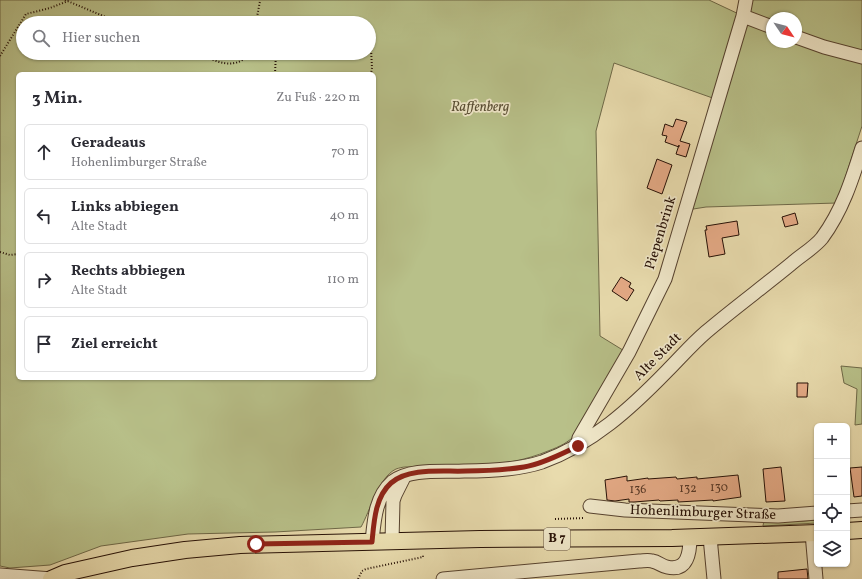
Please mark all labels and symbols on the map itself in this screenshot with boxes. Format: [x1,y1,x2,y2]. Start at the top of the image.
north arrow [766,12,802,48]
park label: Raffenberg [451,98,509,117]
street label: Piepenbrink [641,194,681,272]
street label: Alte Stadt [630,329,686,385]
route end [569,437,587,455]
house number: 130 [710,480,728,496]
house number: 132 [679,481,697,497]
house number: 136 [630,482,646,498]
street label: Hohenlimburger Straße [630,501,777,525]
road number: B 7 [544,528,570,550]
route start [247,535,265,553]

